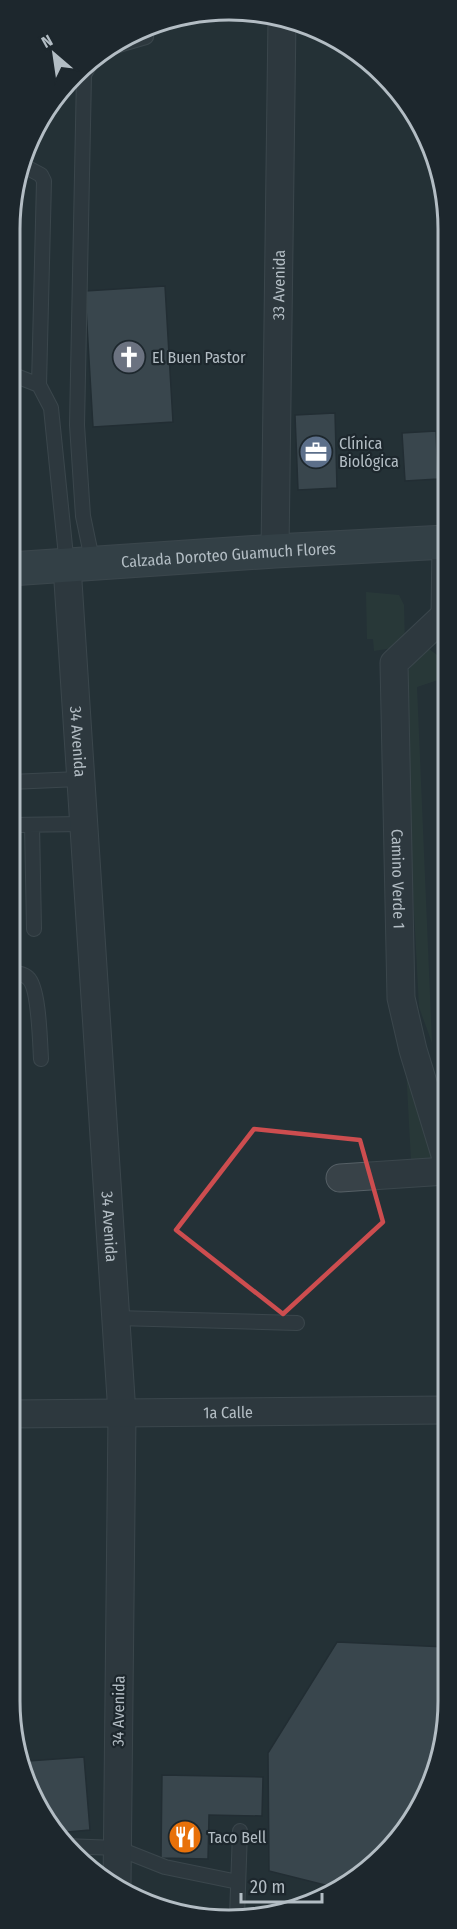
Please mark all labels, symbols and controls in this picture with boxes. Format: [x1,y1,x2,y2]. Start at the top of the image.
north arrow [24,24,84,84]
text: N [38,31,56,52]
street label: 33 Avenida [269,250,289,320]
church icon: El Buen Pastor [111,339,147,375]
place label: El Buen Pastor [152,348,246,367]
office icon: Clínica Biológica [298,434,334,470]
place label: Clínica Biológica [339,434,399,471]
street label: Calzada Doroteo Guamuch Flores [121,539,337,571]
street label: 34 Avenida [66,706,90,778]
street label: Camino Verde 1 [387,829,409,929]
street label: 34 Avenida [98,1191,121,1263]
street label: 1a Calle [203,1403,253,1422]
street label: 34 Avenida [108,1675,129,1747]
restaurant icon: Taco Bell [167,1819,203,1855]
place label: Taco Bell [208,1828,266,1847]
scale bar [241,1866,322,1904]
text: 20 m [250,1876,285,1898]

